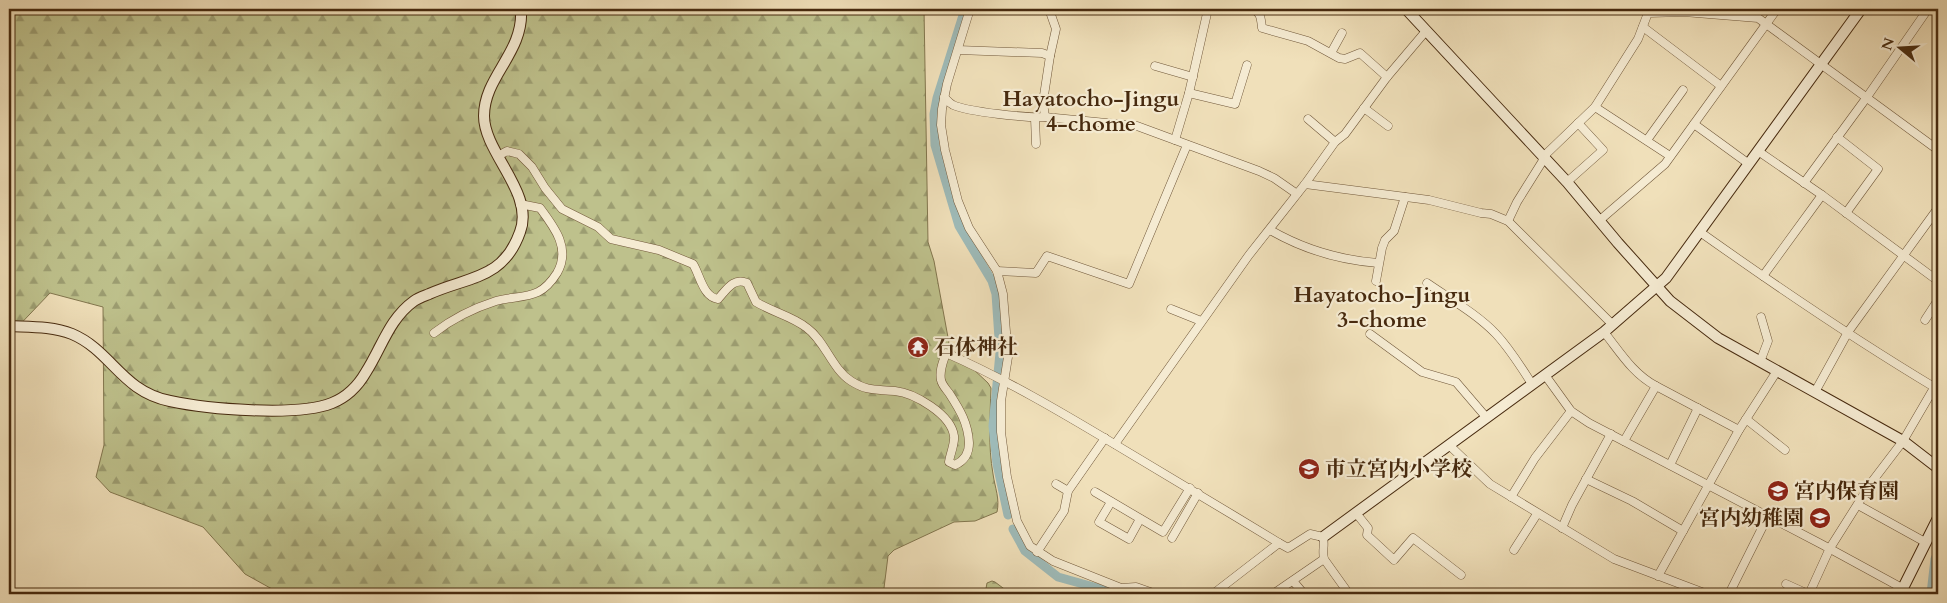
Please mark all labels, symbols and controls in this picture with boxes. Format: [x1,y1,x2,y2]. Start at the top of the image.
north arrow [1874,22,1924,72]
text: N [1877,35,1899,53]
district label: Hayatocho-Jingu 4-chome [1003,84,1179,139]
district label: Hayatocho-Jingu 3-chome [1294,280,1470,335]
place label: 石体神社 [934,333,1018,362]
temple icon: 石体神社 [906,335,930,359]
place label: 市立宮内小学校 [1325,455,1472,484]
school or university icon: 市立宮内小学校 [1297,457,1321,481]
place label: 宮内保育園 [1794,477,1899,506]
school or university icon: 宮内保育園 [1766,479,1790,503]
place label: 宮内幼稚園 [1699,504,1804,533]
school or university icon: 宮内幼稚園 [1808,506,1832,530]

